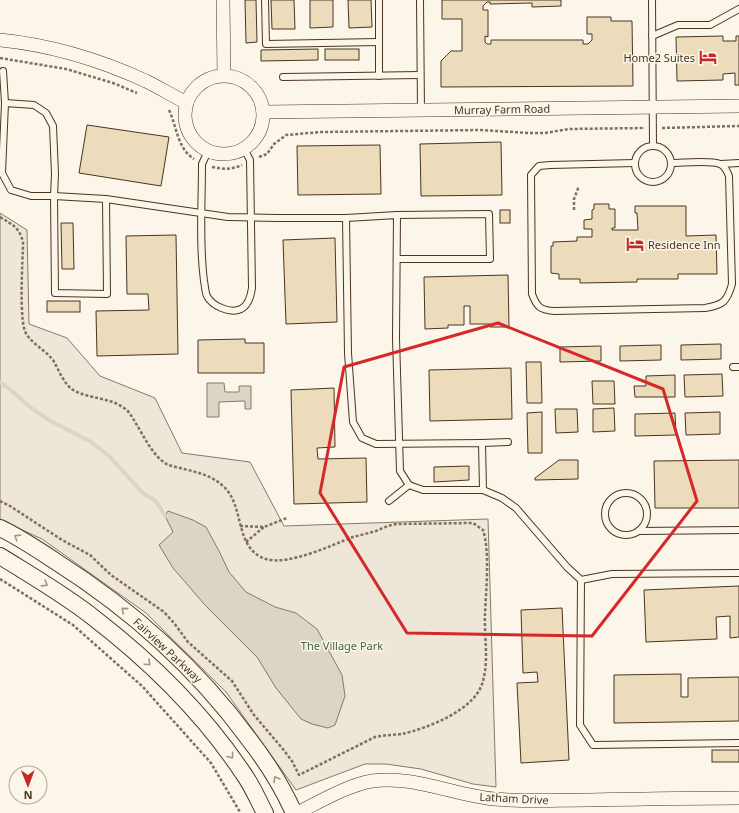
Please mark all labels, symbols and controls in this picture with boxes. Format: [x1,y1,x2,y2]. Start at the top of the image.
hotel icon: Home2 Suites [698,47,718,67]
place label: Home2 Suites [623,50,695,65]
street label: Murray Farm Road [454,101,550,117]
hotel icon: Residence Inn [625,234,645,254]
place label: Residence Inn [648,237,721,252]
one-way arrow [14,534,21,542]
one-way arrow [41,579,48,587]
one-way arrow [122,608,129,615]
street label: Fairview Parkway [130,614,206,686]
park label: The Village Park [301,638,383,653]
one-way arrow [143,658,151,666]
one-way arrow [226,752,233,759]
north arrow [8,765,48,805]
one-way arrow [273,776,280,783]
text: N [24,788,33,803]
street label: Latham Drive [479,789,549,807]

